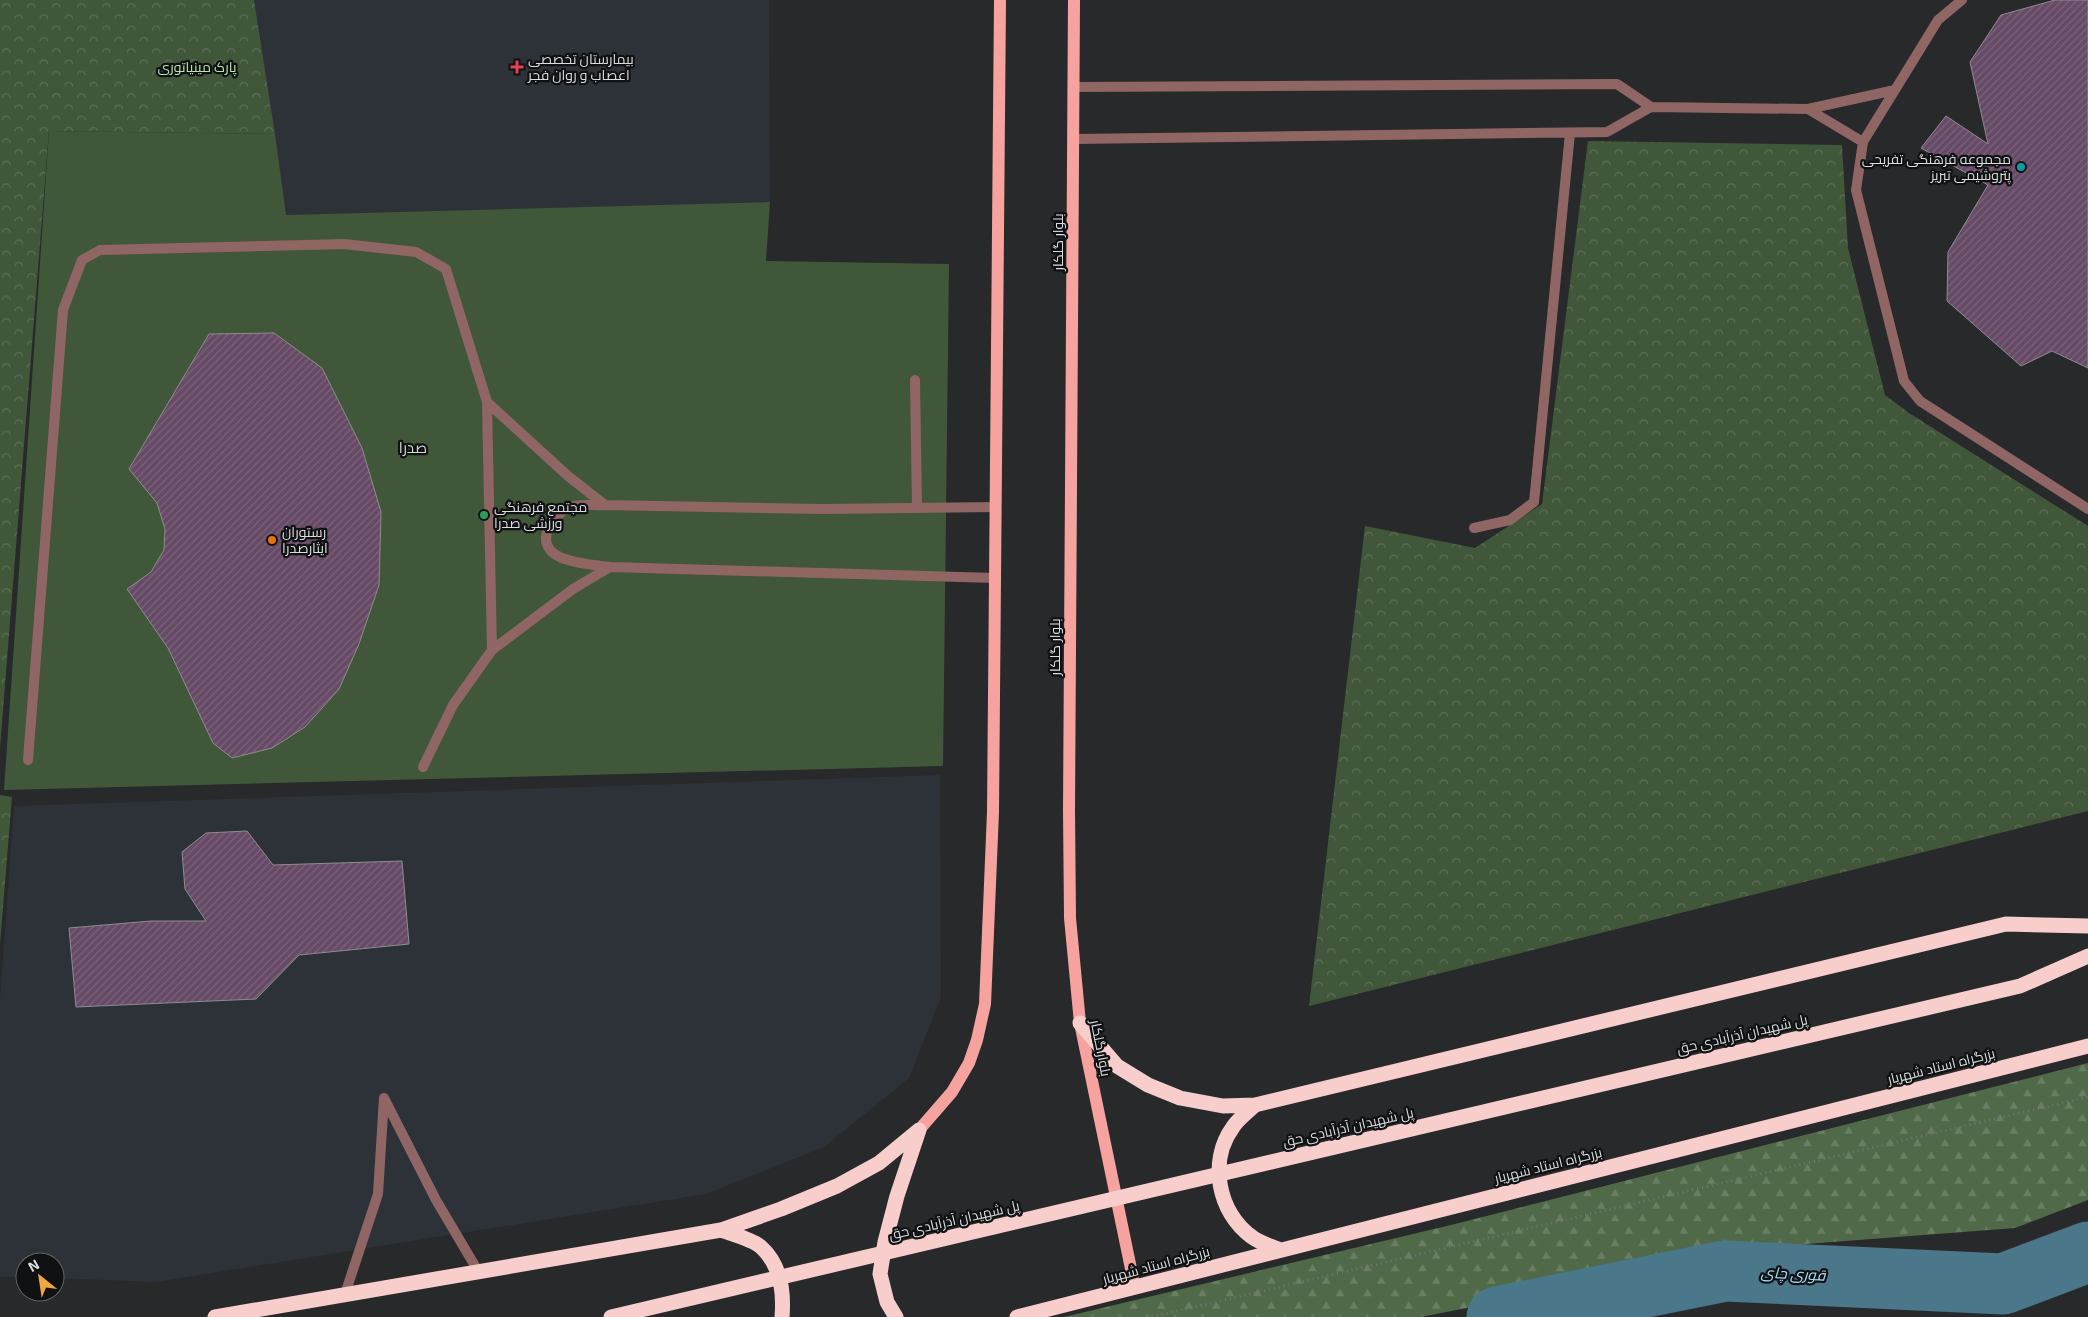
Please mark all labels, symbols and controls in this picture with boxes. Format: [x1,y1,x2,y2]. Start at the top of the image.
place label: بیمارستان تخصصی اعصاب و روان فجر [527,50,634,83]
park label: پارک مینیاتوری [157,58,237,77]
marker: بیمارستان تخصصی اعصاب و روان فجر [510,60,524,74]
place label: مجموعه فرهنگی تفریحی پتروشیمی تبریز [1862,150,2011,185]
marker: مجموعه فرهنگی تفریحی پتروشیمی تبریز [2015,161,2027,173]
street label: بلوار گلکار [1049,213,1066,272]
district label: صدرا [399,438,427,457]
place label: مجتمع فرهنگی ورزشی صدرا [494,498,587,531]
marker: مجتمع فرهنگی ورزشی صدرا [478,509,490,521]
place label: رستوران ایثارصدرا [282,523,328,556]
marker: رستوران ایثارصدرا [266,534,278,546]
street label: بلوار گلکار [1046,618,1063,677]
street label: پل شهیدان آذرآبادی حق [1675,1010,1810,1059]
street label: بلوار گلکار [1087,1017,1115,1078]
street label: بزرگراه استاد شهریار [1884,1044,1996,1087]
street label: پل شهیدان آذرآبادی حق [1281,1103,1416,1152]
street label: بزرگراه استاد شهریار [1491,1143,1603,1186]
street label: پل شهیدان آذرآبادی حق [887,1196,1022,1245]
street label: بزرگراه استاد شهریار [1099,1242,1211,1287]
north arrow [15,1252,65,1302]
text: N [25,1255,42,1275]
water label: قوری چای [1760,1262,1827,1286]

